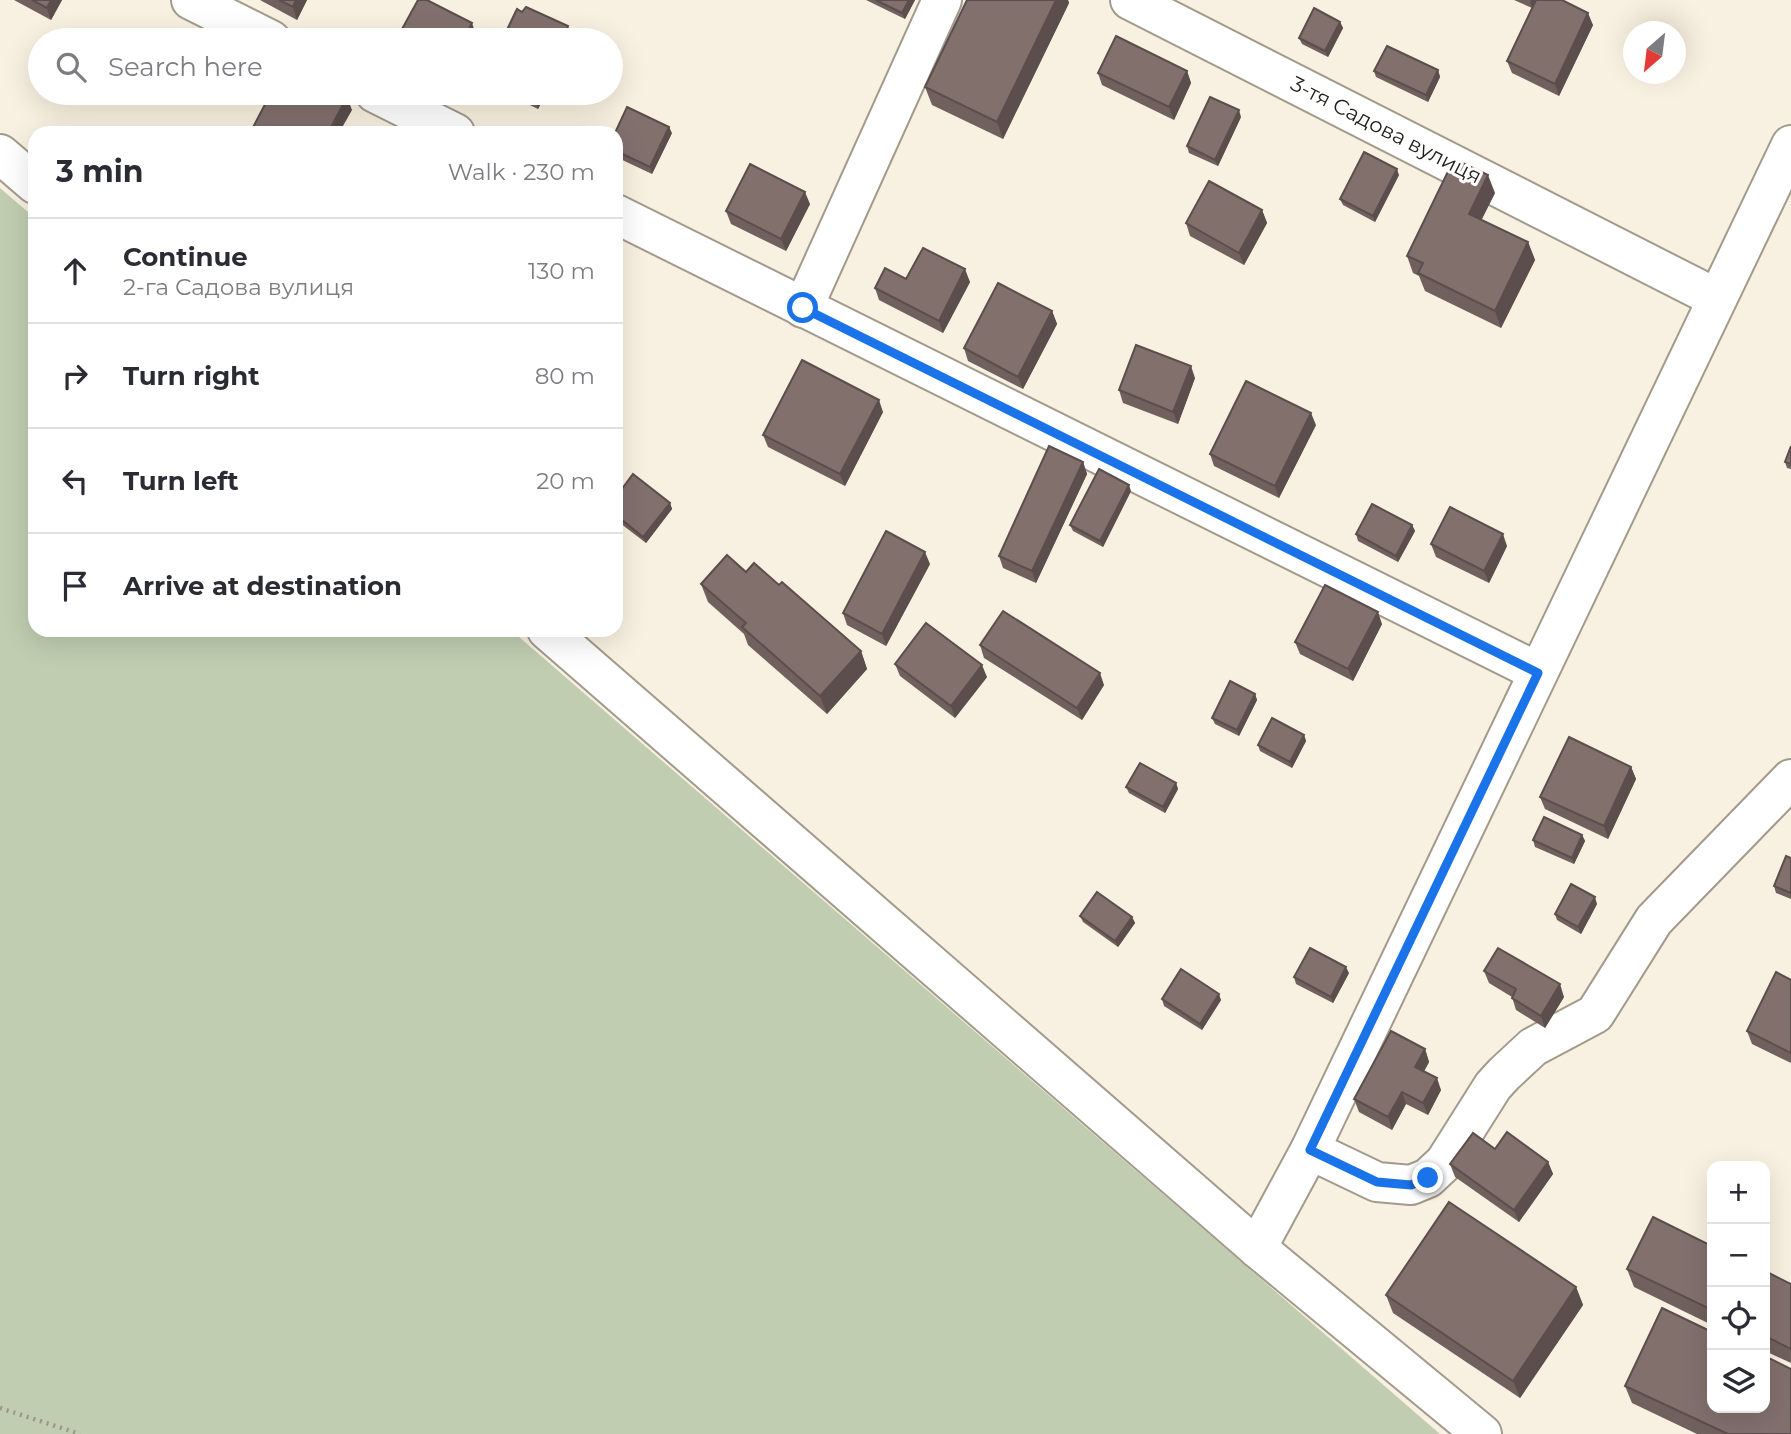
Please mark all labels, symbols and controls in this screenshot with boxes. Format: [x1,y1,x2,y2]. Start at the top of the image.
north arrow [1623,21,1686,84]
search box [28,28,623,105]
icon: search [52,48,90,86]
text: Search here [108,51,263,83]
street label: 3-тя Садова вулиця [1287,71,1486,189]
text: 3 min [56,153,143,190]
text: Walk · 230 m [448,158,595,186]
text: Continue [123,241,248,273]
icon: ahead [56,252,94,290]
text: 130 m [528,257,595,285]
text: 2-га Садова вулиця [123,273,354,301]
route start [787,292,818,323]
icon: right [56,357,94,395]
text: Turn right [123,360,259,392]
text: 80 m [535,362,595,390]
icon: left [56,462,94,500]
text: Turn left [123,465,239,497]
text: 20 m [536,467,595,495]
icon: arrive [56,567,94,605]
text: Arrive at destination [123,570,402,602]
map controls [1707,1161,1770,1413]
button: + [1707,1161,1770,1224]
route end [1412,1162,1443,1193]
button: − [1707,1224,1770,1287]
button: locate [1707,1287,1770,1350]
button: layers [1707,1350,1770,1413]

